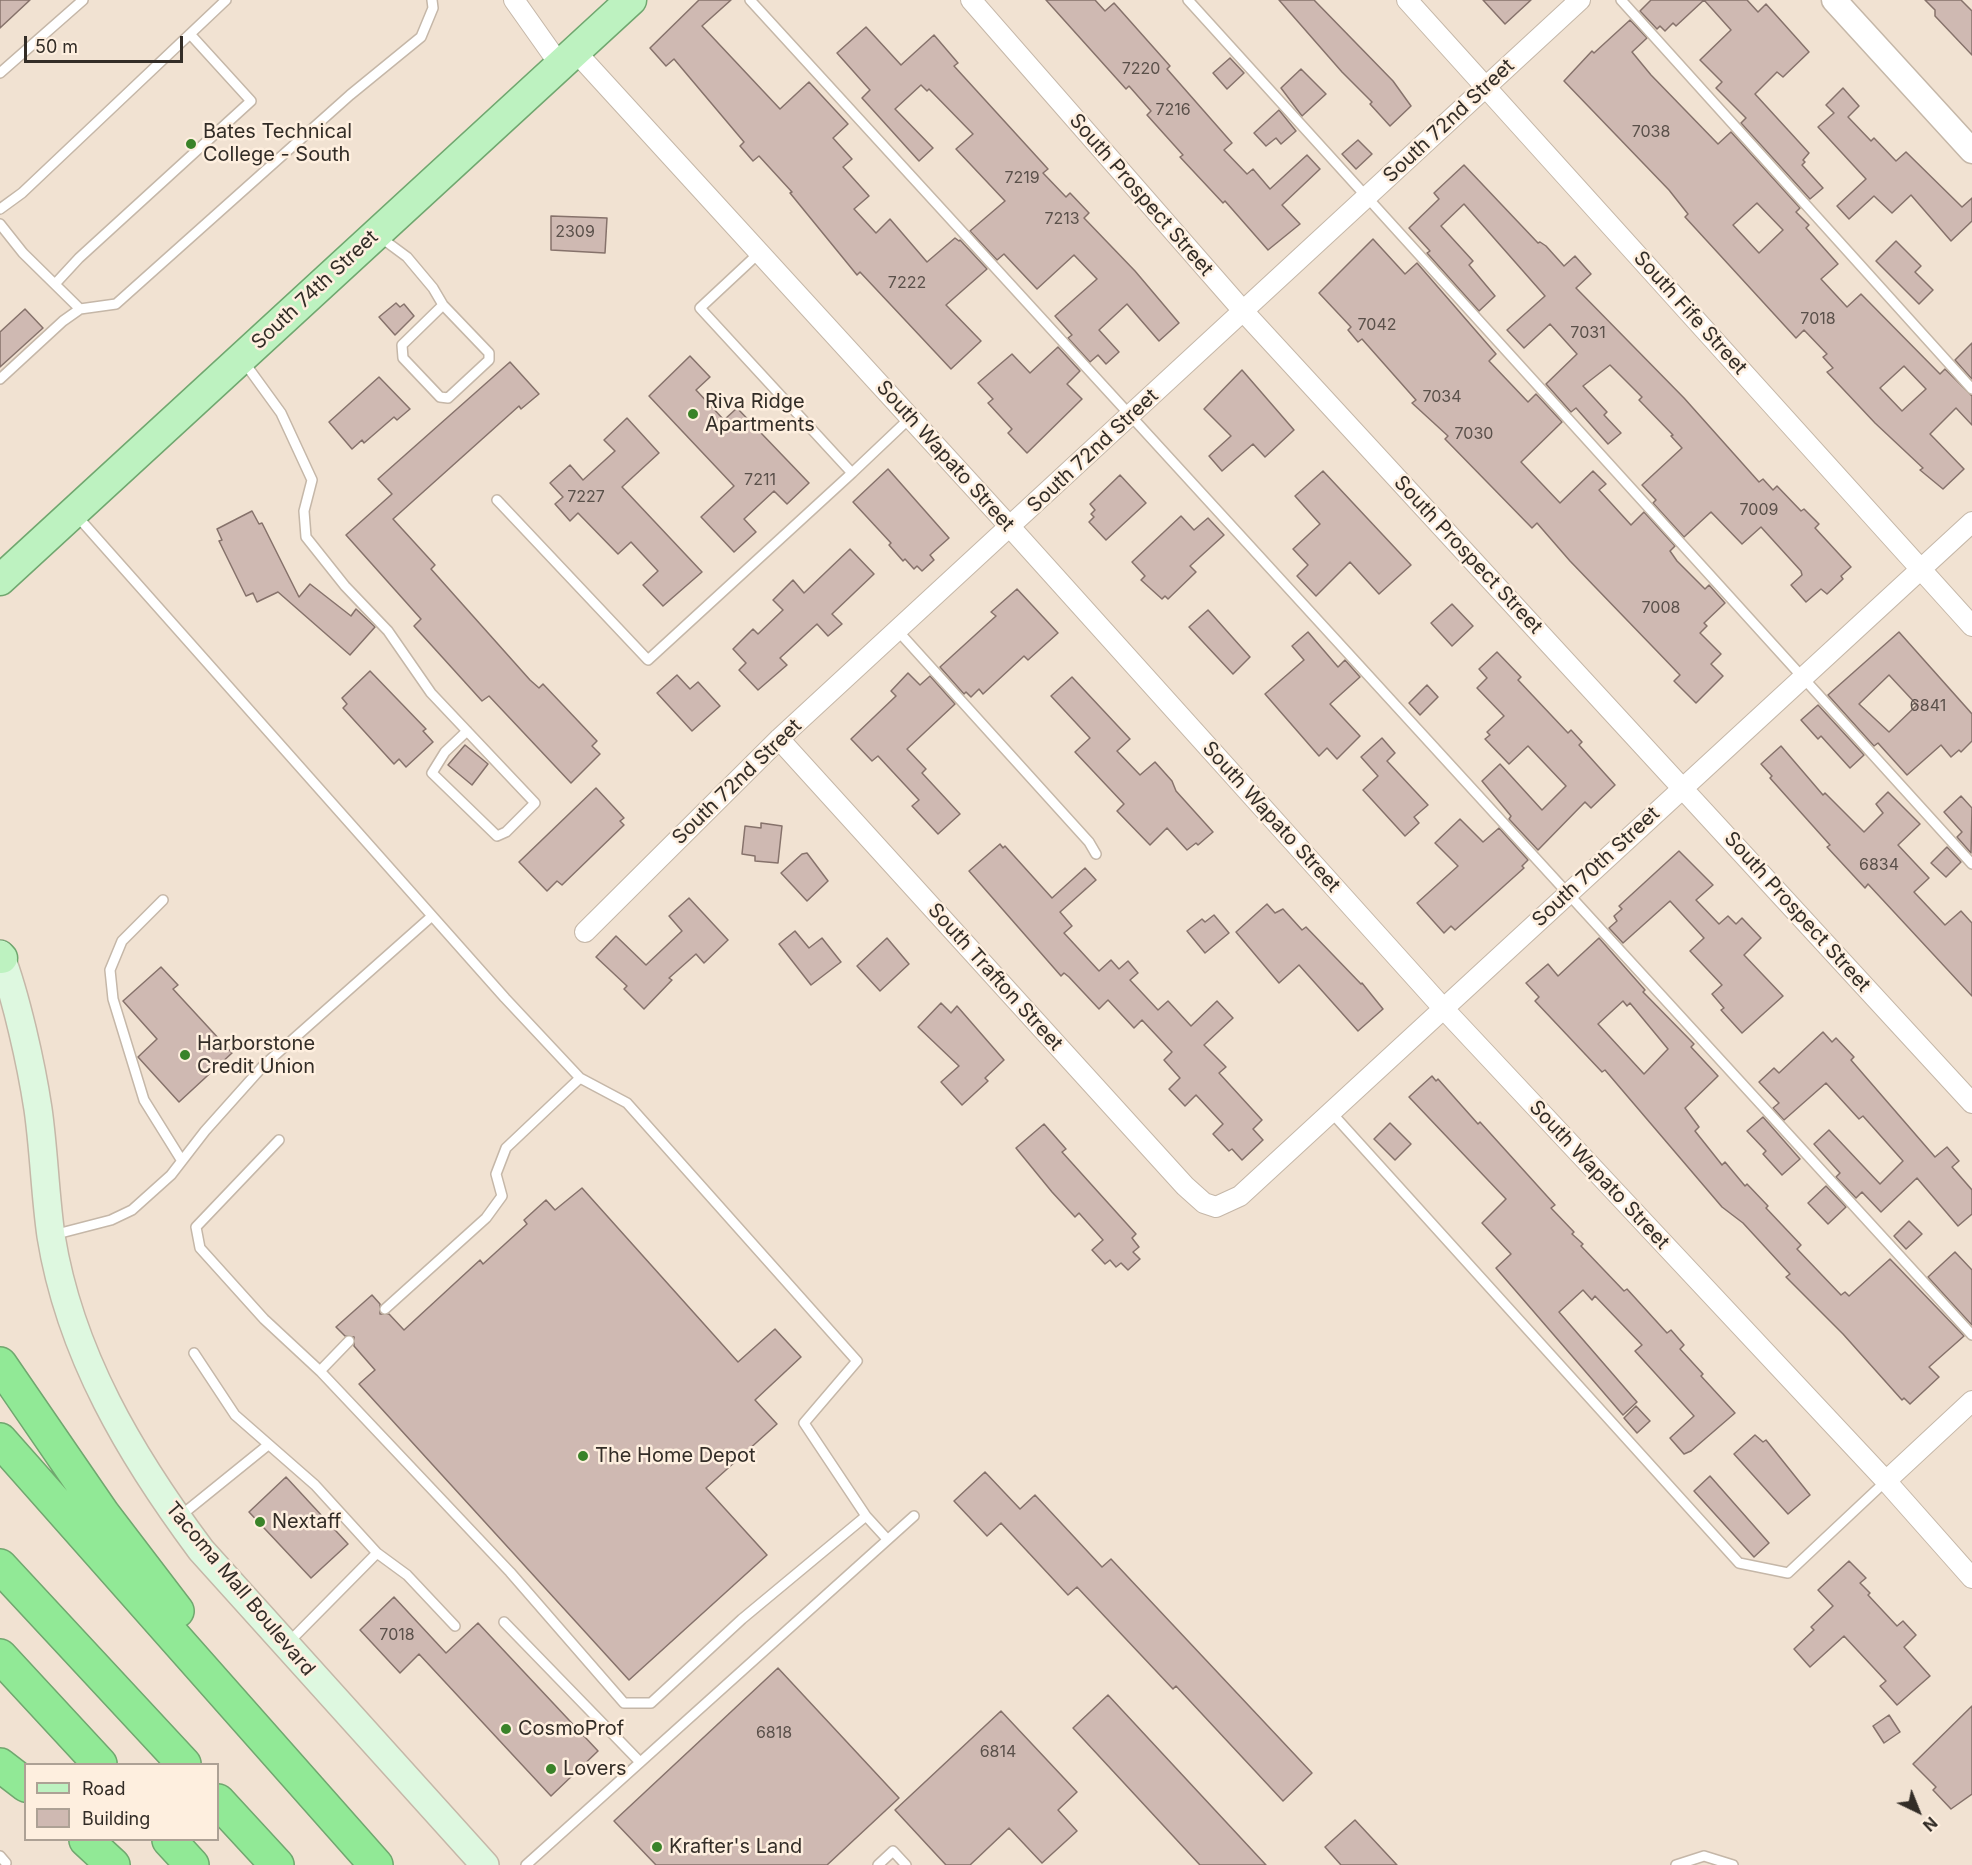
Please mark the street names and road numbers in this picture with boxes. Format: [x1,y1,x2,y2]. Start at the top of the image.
street label: South 72nd Street [1379,54,1519,188]
street label: South Prospect Street [1064,109,1218,281]
street label: South 74th Street [247,225,383,355]
street label: South Fife Street [1628,246,1752,380]
street label: South Wapato Street [871,376,1019,536]
street label: South 72nd Street [1023,384,1163,518]
street label: South Prospect Street [1389,471,1547,639]
street label: South 72nd Street [667,714,807,850]
street label: South Wapato Street [1197,737,1345,897]
street label: South 70th Street [1527,802,1665,932]
street label: South Prospect Street [1719,827,1875,997]
street label: South Trafton Street [922,898,1068,1056]
street label: South Wapato Street [1524,1096,1674,1254]
street label: Tacoma Mall Boulevard [160,1497,320,1681]

